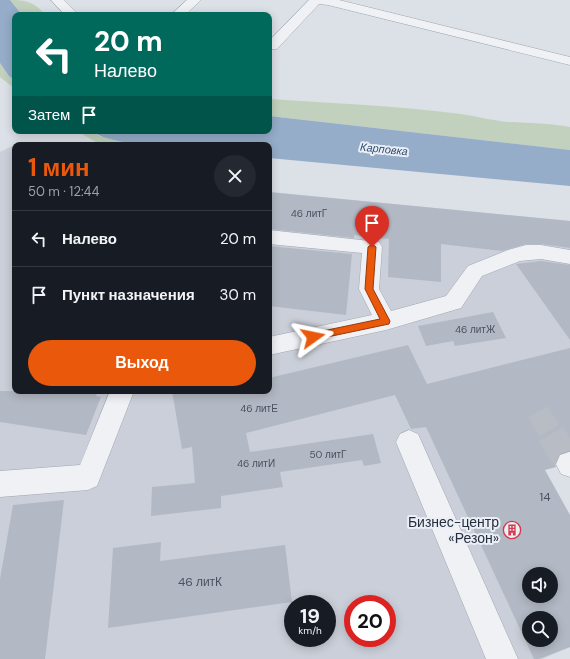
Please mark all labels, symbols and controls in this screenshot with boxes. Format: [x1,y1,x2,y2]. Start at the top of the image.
text: 20 m [94,23,163,60]
icon: left [28,28,80,80]
text: Налево [94,59,157,83]
icon: arrive [78,104,100,126]
text: Затем [28,105,70,125]
water label: Карповка [359,140,409,158]
text: 1 мин [28,152,89,183]
button: close [214,155,256,197]
text: 50 m · 12:44 [28,183,99,200]
pin [355,206,389,247]
house number: 46 литГ [291,207,328,220]
icon: arrive [361,212,383,234]
icon: left [28,228,50,250]
text: Налево [62,229,117,249]
text: 20 m [220,229,256,249]
icon: arrive [28,284,50,306]
text: Пункт назначения [62,285,195,305]
text: 30 m [220,285,256,305]
position arrow [292,316,334,358]
house number: 46 литЖ [455,323,496,336]
button: Выход [28,340,256,386]
house number: 46 литЕ [240,402,278,415]
house number: 50 литГ [309,448,347,461]
house number: 46 литИ [237,457,275,470]
house number: 14 [539,489,551,505]
place label: Бизнес-центр «Резон» [408,513,499,547]
building icon: Бизнес-центр «Резон» [502,520,522,540]
map controls [522,567,558,647]
button: sound [522,567,558,603]
house number: 46 литК [178,574,222,590]
speed limit sign: 20 [344,595,396,647]
text: 19 [300,603,320,629]
button: search [522,611,558,647]
text: km/h [298,624,322,637]

